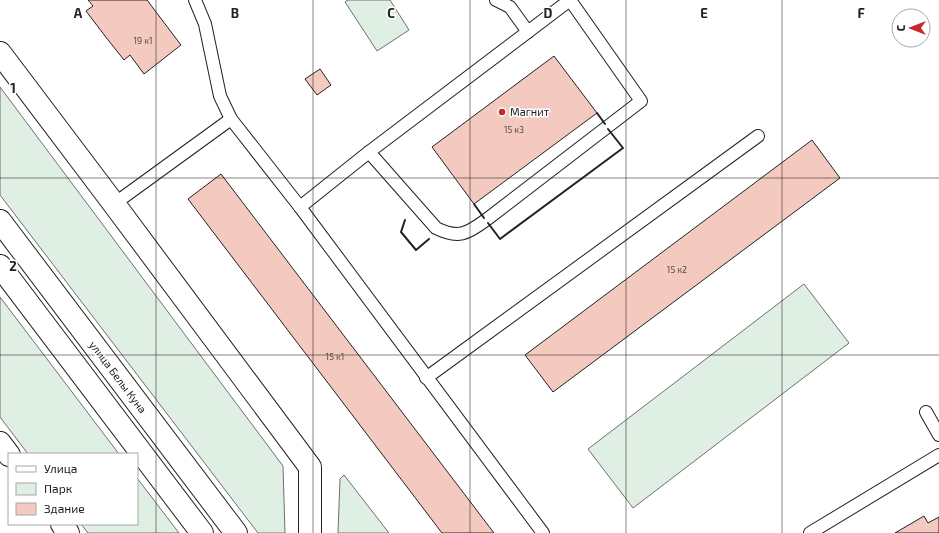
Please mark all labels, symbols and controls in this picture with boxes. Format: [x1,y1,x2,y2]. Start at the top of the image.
text: A [74,5,83,21]
text: B [231,5,239,21]
text: C [387,5,395,21]
text: D [544,5,553,21]
text: E [700,5,708,21]
text: F [857,5,865,21]
north arrow [891,8,931,48]
text: С [894,24,907,31]
house number: 19 к1 [133,35,153,46]
text: 1 [10,80,16,96]
place label: Магнит [510,105,550,118]
marker: Магнит [497,107,507,117]
house number: 15 к3 [504,124,524,135]
text: 2 [9,258,17,274]
house number: 15 к2 [667,264,687,275]
street label: улица Белы Куна [86,338,150,416]
house number: 15 к1 [326,351,344,362]
legend [8,453,138,525]
text: Улица [44,461,77,475]
text: Парк [44,481,73,495]
text: Здание [44,501,85,515]

